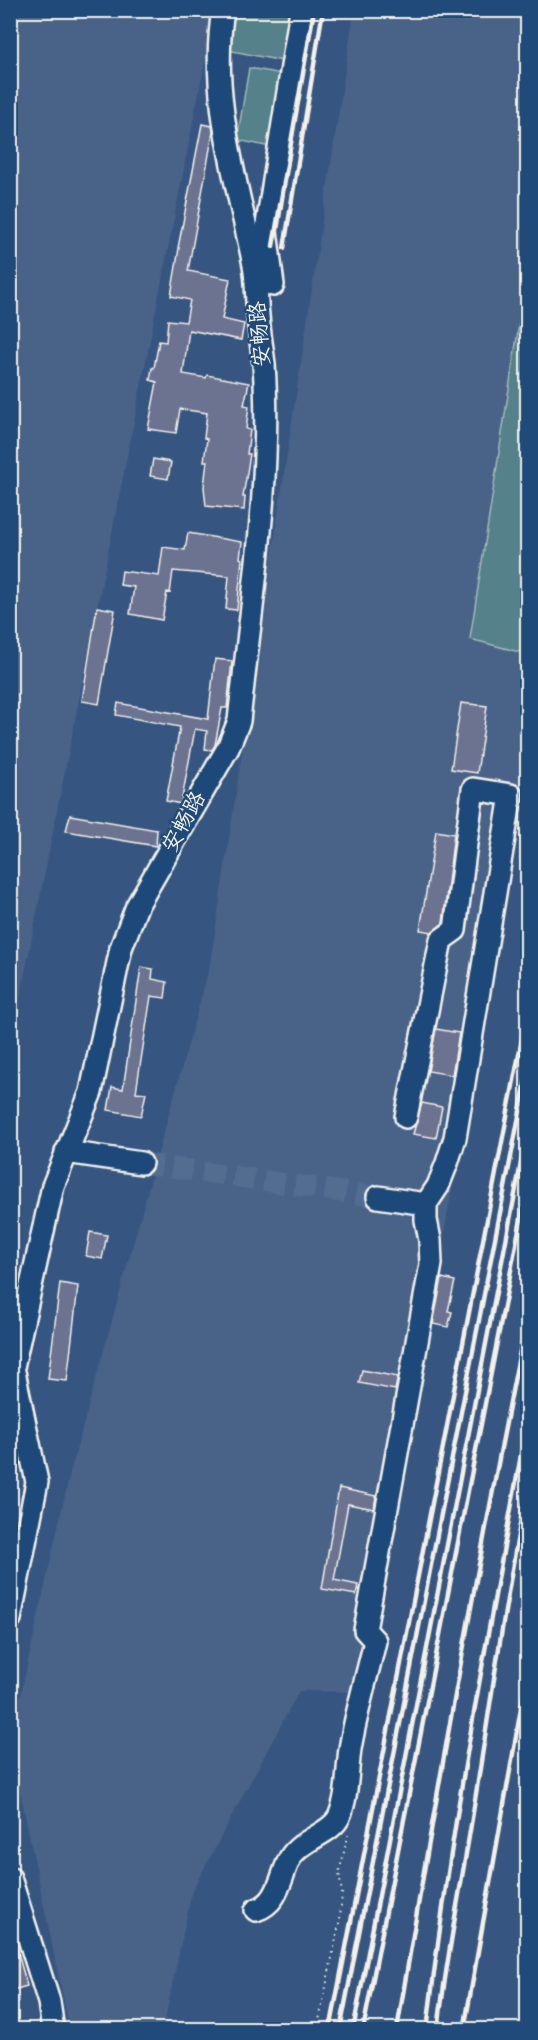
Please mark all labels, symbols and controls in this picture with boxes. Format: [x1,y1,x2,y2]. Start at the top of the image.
street label: 安畅路 [242,300,278,368]
street label: 安畅路 [154,786,214,858]

